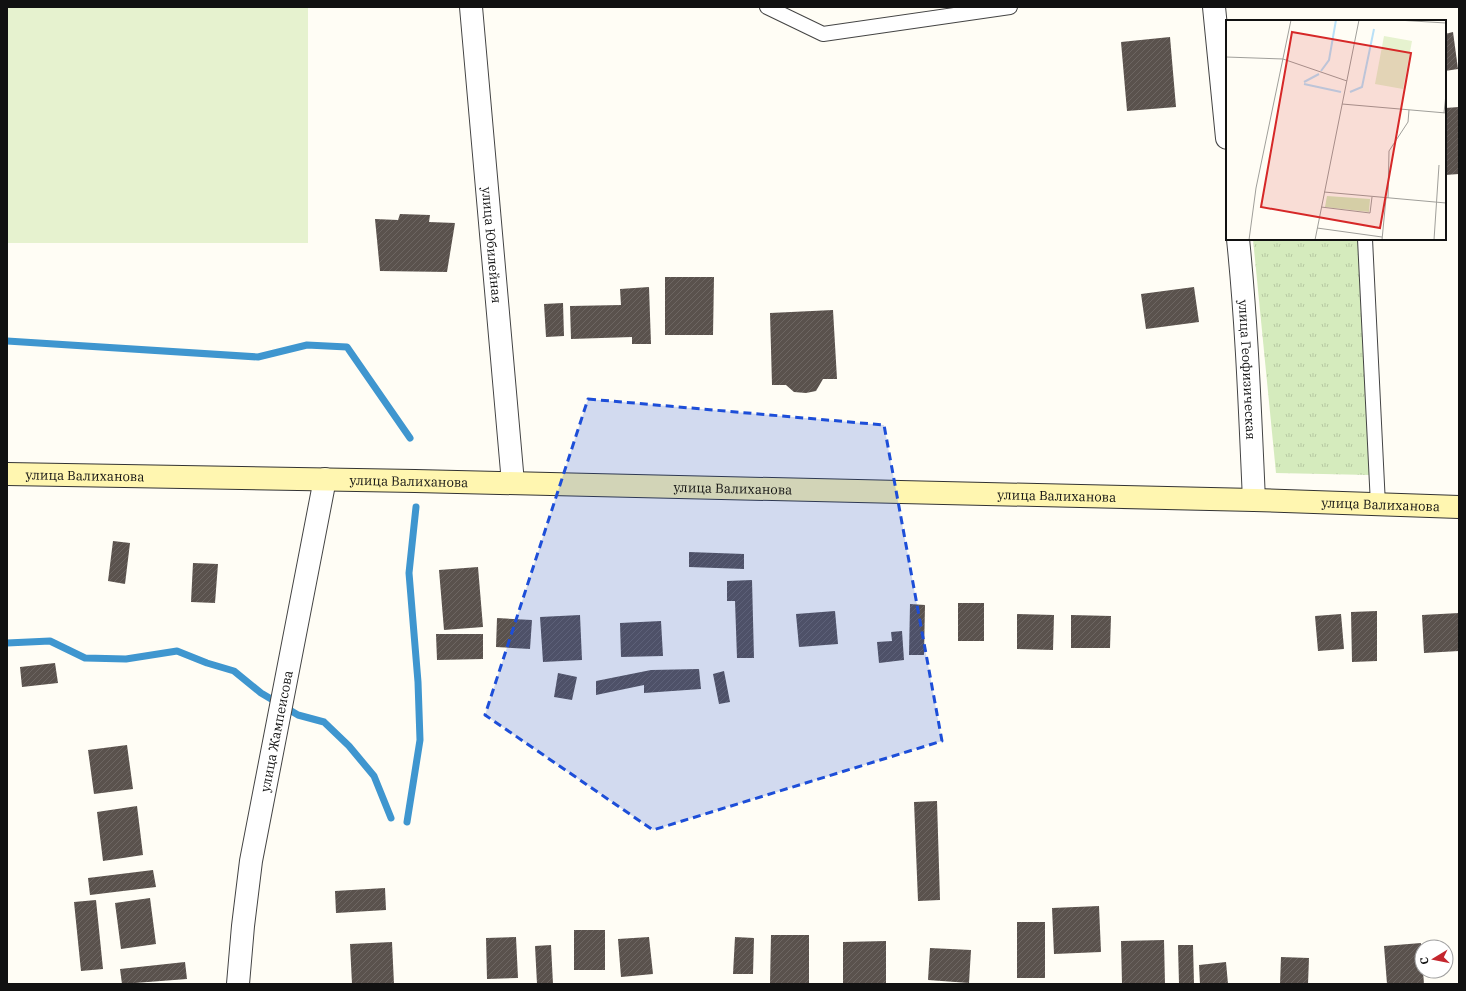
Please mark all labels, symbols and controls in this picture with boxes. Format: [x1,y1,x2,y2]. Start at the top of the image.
inset map [1226,20,1446,240]
street label: улица Юбилейная [478,186,506,304]
street label: улица Геофизическая [1235,299,1260,440]
street label: улица Валиханова [25,466,144,485]
street label: улица Валиханова [349,471,468,491]
street label: улица Валиханова [673,478,792,498]
street label: улица Валиханова [997,486,1116,505]
street label: улица Валиханова [1321,494,1440,515]
street label: улица Жампеисова [256,669,296,793]
north arrow [1414,939,1454,979]
text: С [1417,956,1432,966]

